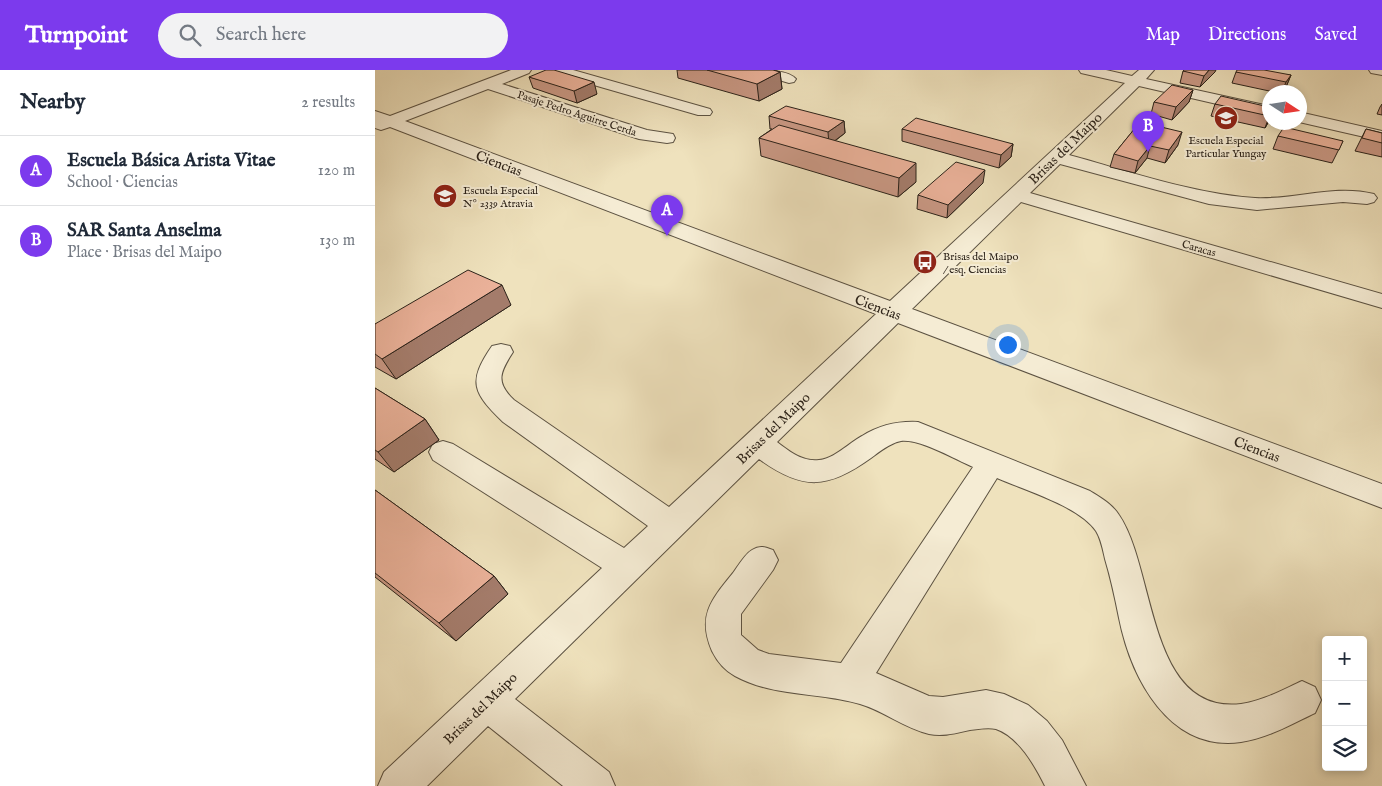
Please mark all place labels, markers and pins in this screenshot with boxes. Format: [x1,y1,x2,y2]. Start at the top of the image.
school or university icon: Escuela Especial Particular Yungay [1213,105,1239,131]
pin: B [1132,111,1164,152]
place label: Escuela Especial Particular Yungay [1186,134,1267,161]
school or university icon: Escuela Especial Nº 2339 Atravia [432,183,458,209]
place label: Escuela Especial Nº 2339 Atravia [463,184,538,211]
pin: A [651,195,683,236]
bus stop icon: Brisas del Maipo / esq. Ciencias [912,249,938,275]
place label: Brisas del Maipo / esq. Ciencias [943,250,1018,277]

